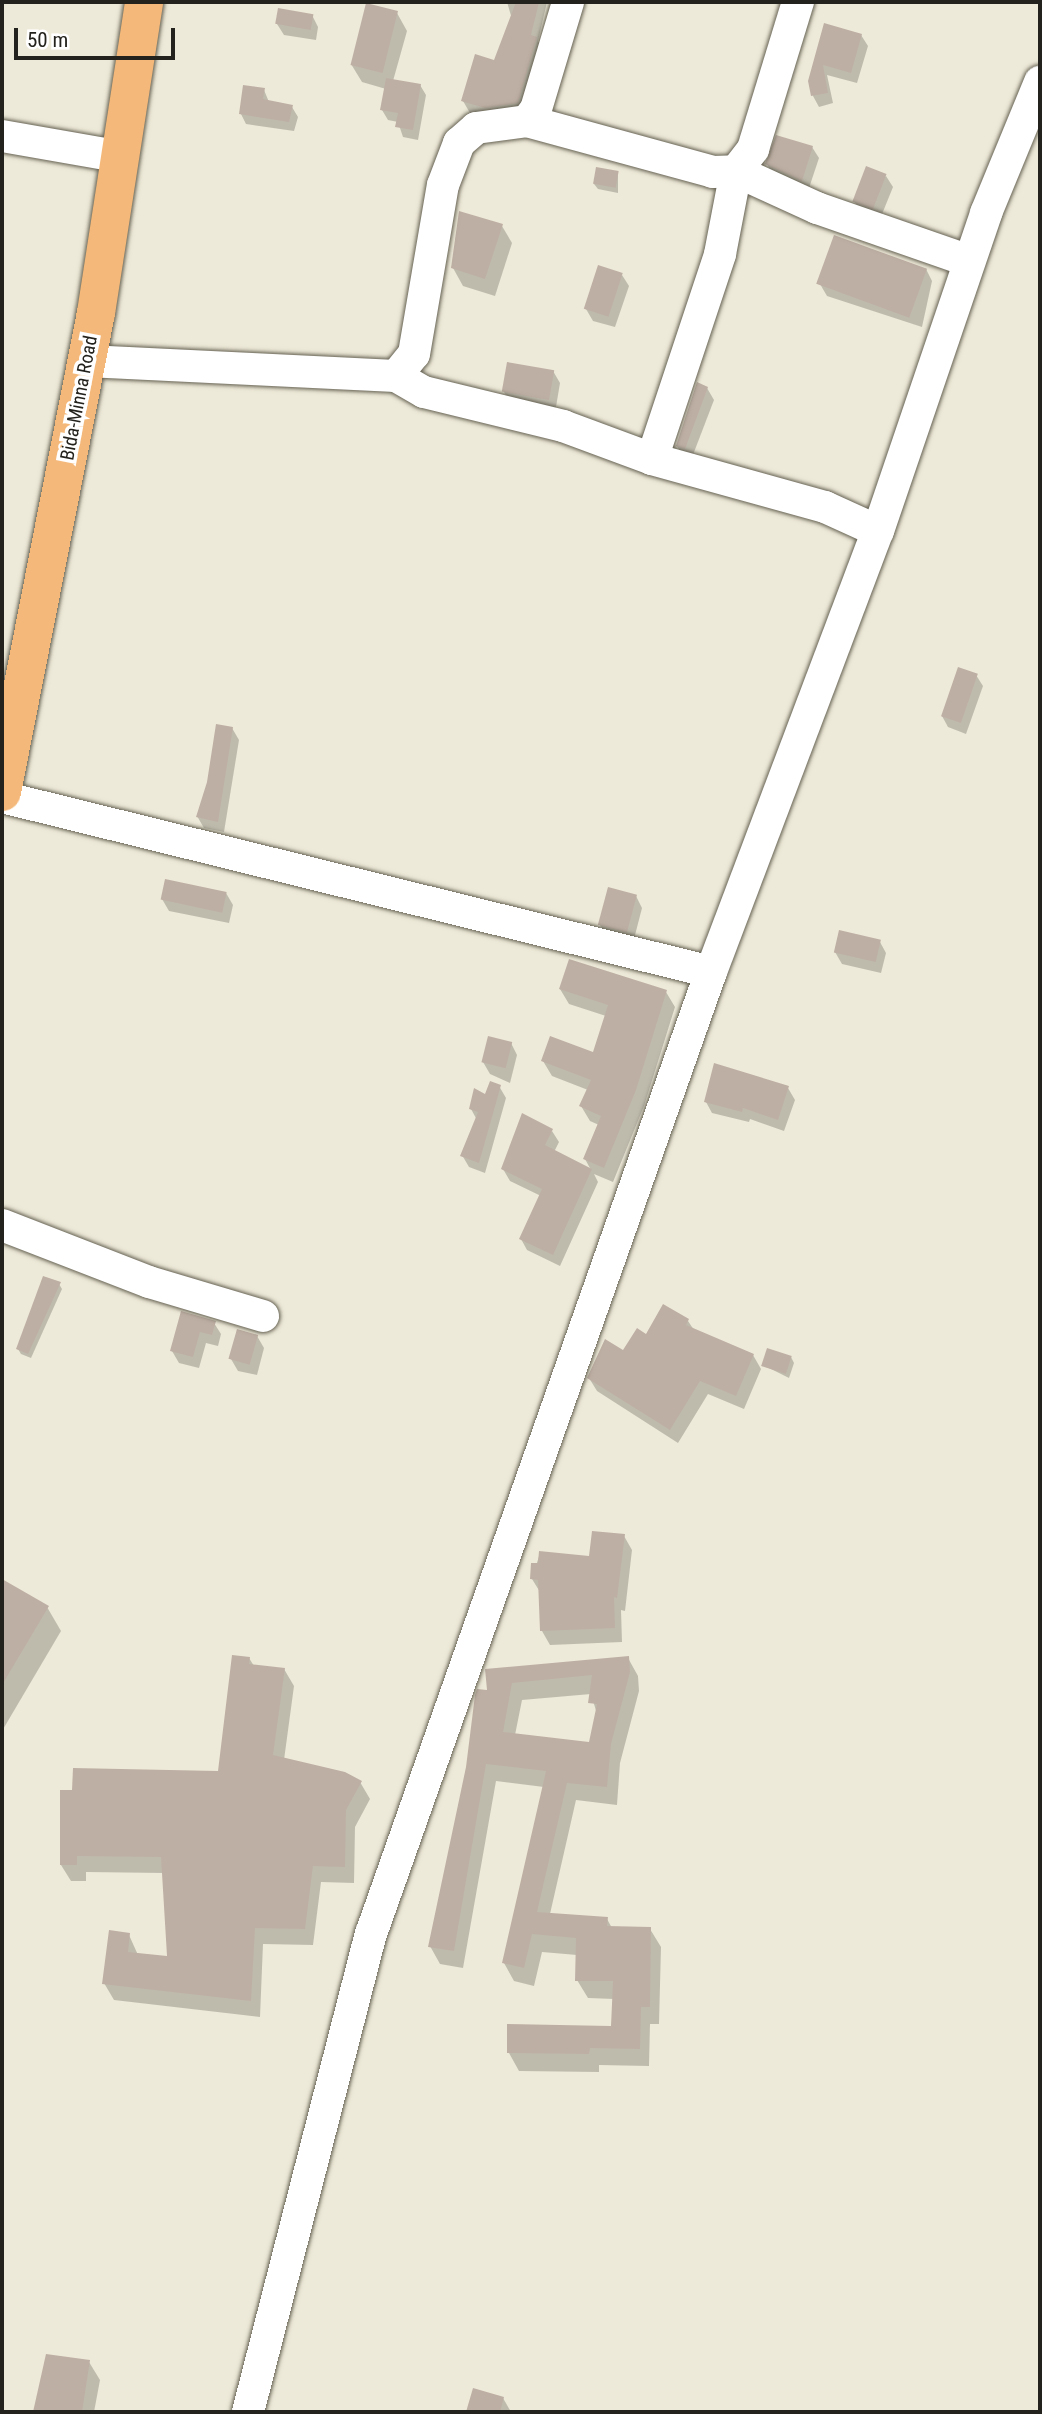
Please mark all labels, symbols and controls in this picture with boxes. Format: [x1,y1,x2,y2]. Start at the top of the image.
scale bar [18,14,178,58]
text: 50 m [27,28,68,52]
street label: Bida-Minna Road [56,334,102,462]

